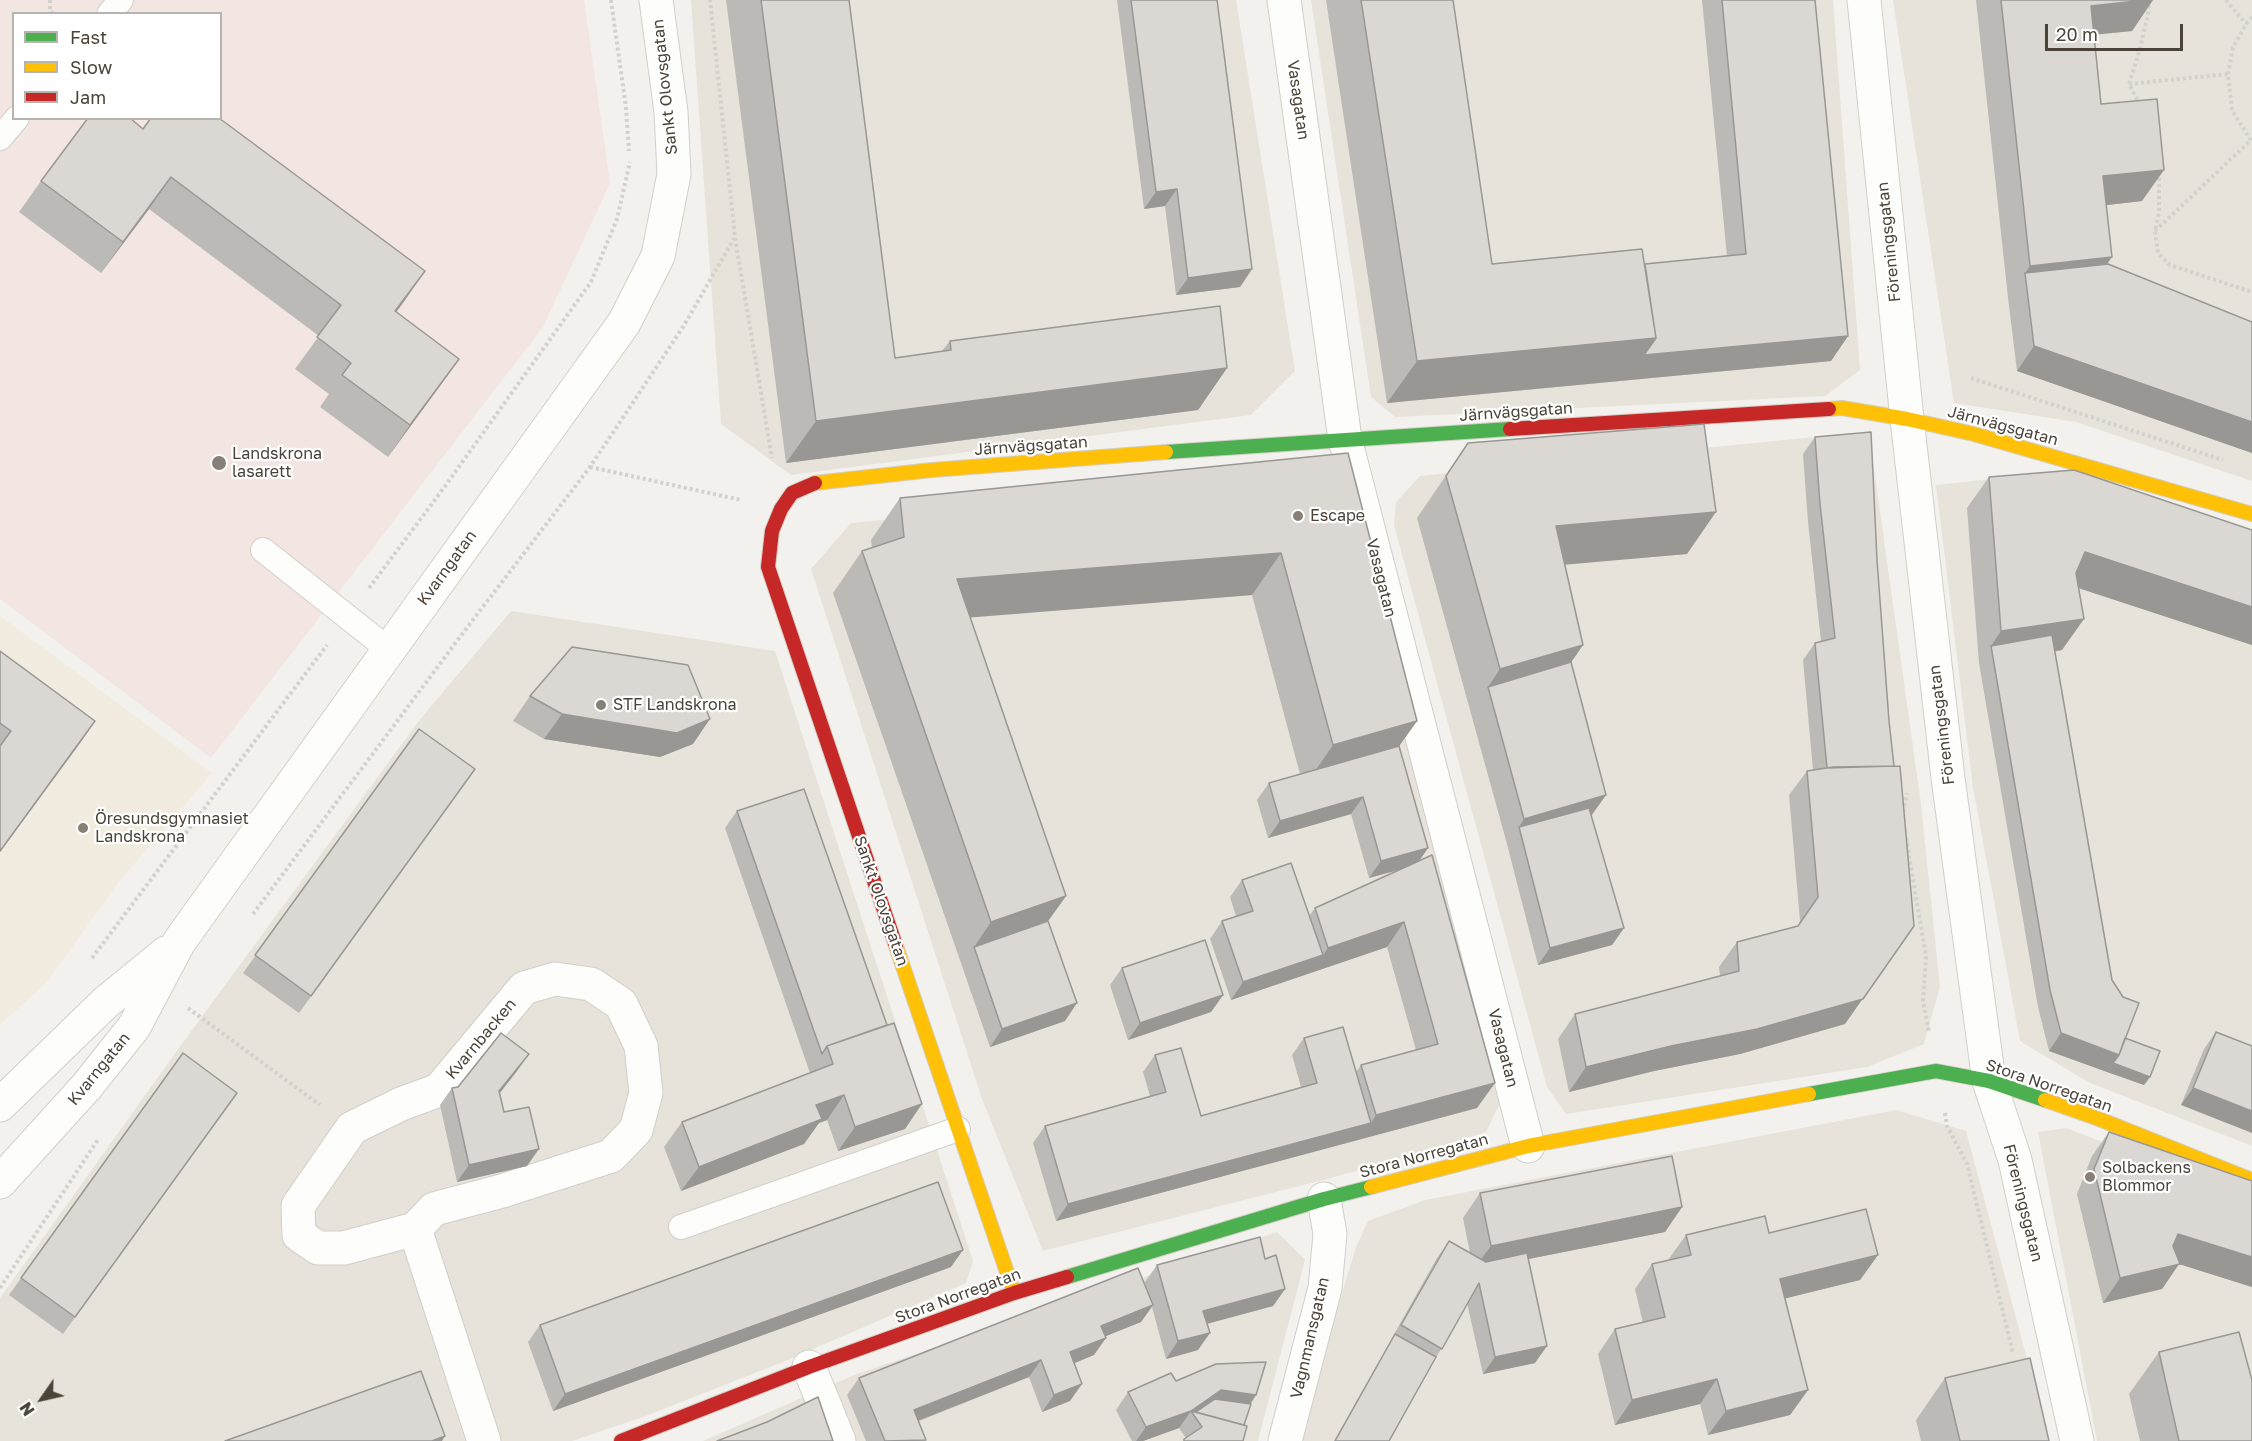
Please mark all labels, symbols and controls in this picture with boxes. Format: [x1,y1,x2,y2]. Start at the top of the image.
legend [12,12,222,120]
scale bar [2048,12,2186,50]
street label: Sankt Olovsgatan [648,18,682,156]
text: 20 m [2056,23,2098,45]
text: Fast [70,26,107,48]
text: Slow [70,56,112,78]
street label: Vasagatan [1283,59,1313,141]
text: Jam [70,86,106,108]
street label: Föreningsgatan [1873,181,1905,303]
street label: Järnvägsgatan [1459,398,1573,426]
street label: Järnvägsgatan [1946,402,2060,450]
street label: Järnvägsgatan [974,432,1088,460]
place label: Landskrona lasarett [232,444,322,482]
marker: Landskrona lasarett [210,454,228,472]
place label: Escape [1310,506,1365,526]
marker: Escape [1291,509,1305,523]
street label: Kvarngatan [413,527,481,609]
street label: Vasagatan [1362,537,1400,619]
street label: Föreningsgatan [1925,664,1959,786]
place label: STF Landskrona [613,695,737,715]
marker: STF Landskrona [594,698,608,712]
place label: Öresundsgymnasiet Landskrona [95,809,249,847]
marker: Öresundsgymnasiet Landskrona [76,821,90,835]
street label: Sankt Olovsgatan [850,833,912,969]
street label: Kvarnbacken [442,995,520,1083]
street label: Vasagatan [1484,1007,1522,1089]
street label: Kvarngatan [64,1029,134,1109]
street label: Stora Norregatan [1983,1055,2115,1117]
street label: Stora Norregatan [1358,1130,1490,1182]
street label: Föreningsgatan [1999,1142,2047,1264]
place label: Solbackens Blommor [2102,1158,2191,1196]
marker: Solbackens Blommor [2083,1170,2097,1184]
street label: Stora Norregatan [893,1264,1023,1328]
street label: Vagnmansgatan [1287,1275,1333,1401]
north arrow [12,1369,72,1429]
text: N [15,1398,39,1420]

